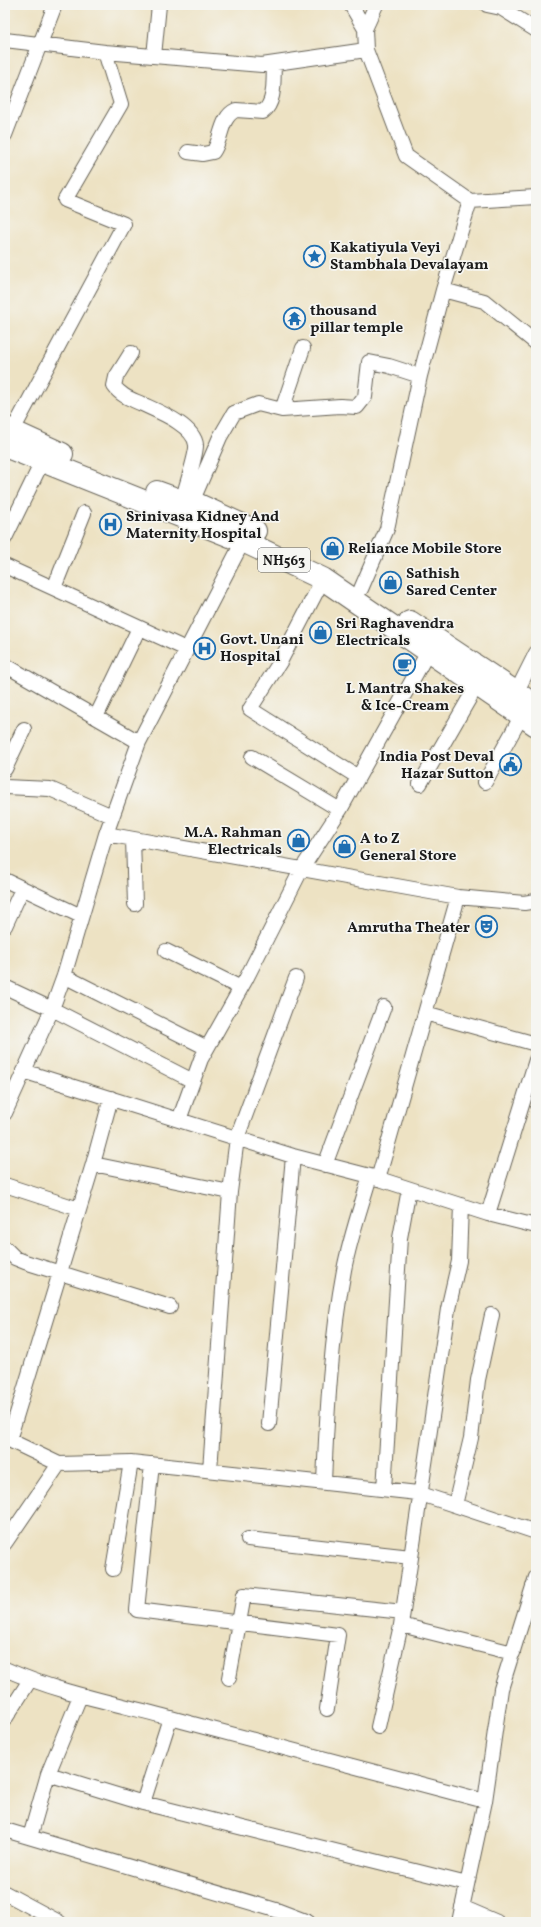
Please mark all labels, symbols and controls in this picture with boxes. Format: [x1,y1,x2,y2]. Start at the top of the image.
place label: Kakatiyula Veyi Stambhala Devalayam [330,238,489,276]
place icon: Kakatiyula Veyi Stambhala Devalayam [302,243,328,269]
place label: thousand pillar temple [310,301,403,339]
temple icon: thousand pillar temple [281,306,307,332]
place label: Srinivasa Kidney And Maternity Hospital [126,507,279,545]
hospital icon: Srinivasa Kidney And Maternity Hospital [98,512,124,538]
shop icon: Reliance Mobile Store [320,535,346,561]
place label: Reliance Mobile Store [348,539,502,560]
road number: NH563 [258,548,310,572]
place label: Sathish Sared Center [406,564,497,602]
shop icon: Sathish Sared Center [377,569,403,595]
place label: Sri Raghavendra Electricals [336,614,454,652]
shop icon: Sri Raghavendra Electricals [308,619,334,645]
place label: Govt. Unani Hospital [220,630,304,668]
hospital icon: Govt. Unani Hospital [191,635,217,661]
cafe icon: L Mantra Shakes & Ice-Cream [392,652,418,678]
place label: L Mantra Shakes & Ice-Cream [346,679,464,717]
place label: India Post Deval Hazar Sutton [380,747,494,785]
public building icon: India Post Deval Hazar Sutton [497,752,523,778]
place label: M.A. Rahman Electricals [184,823,282,861]
shop icon: M.A. Rahman Electricals [285,828,311,854]
place label: A to Z General Store [360,829,457,867]
shop icon: A to Z General Store [331,834,357,860]
theatre icon: Amrutha Theater [473,914,499,940]
place label: Amrutha Theater [347,918,470,939]

